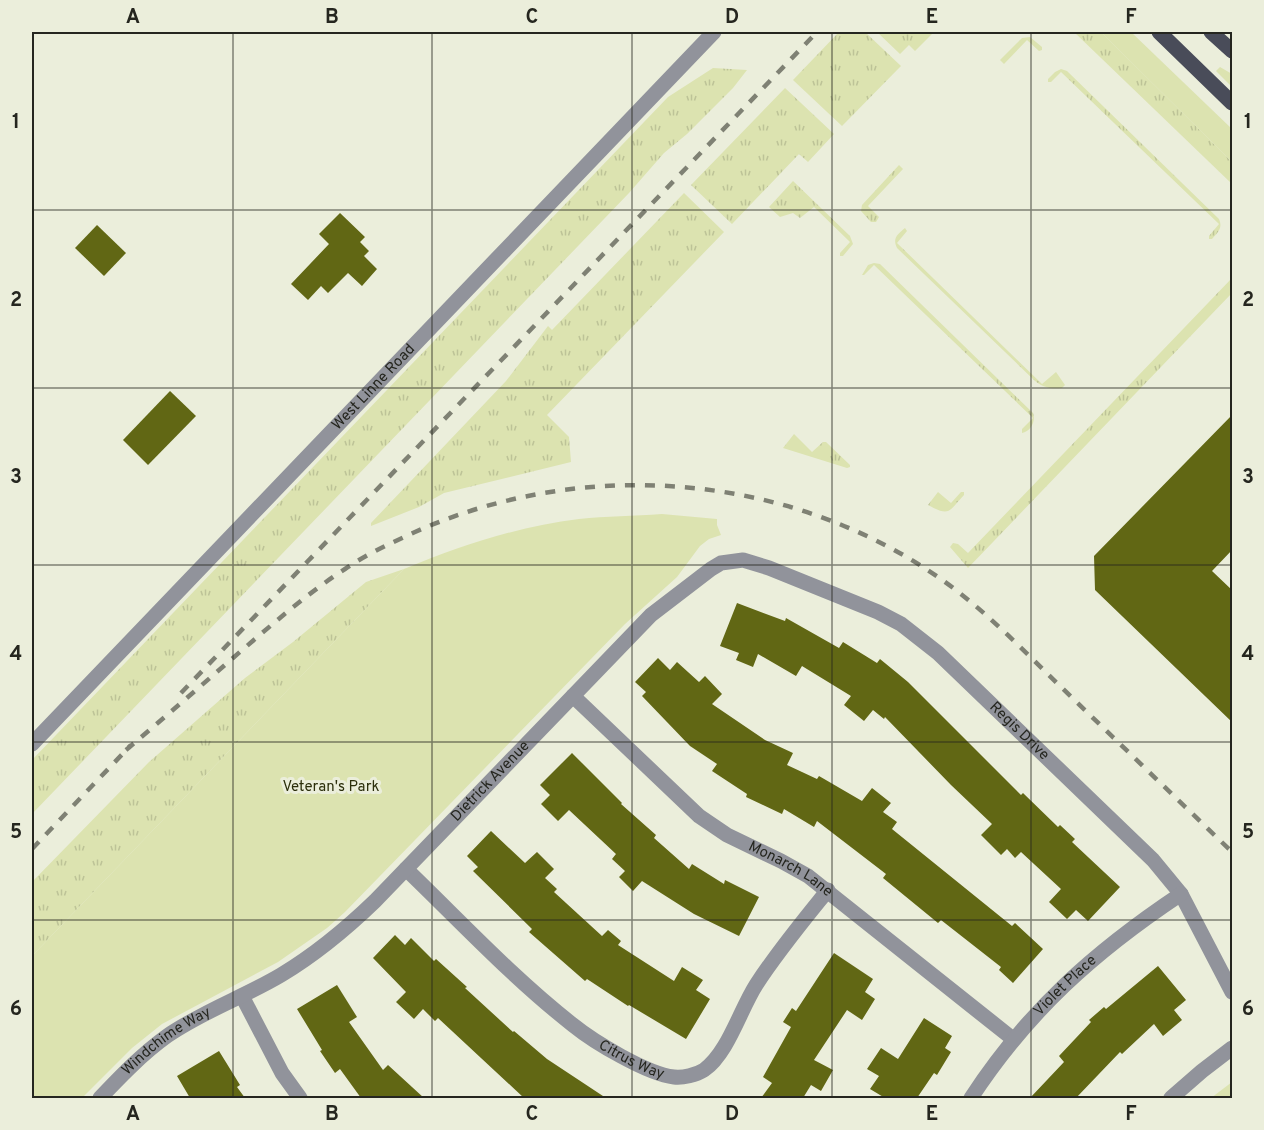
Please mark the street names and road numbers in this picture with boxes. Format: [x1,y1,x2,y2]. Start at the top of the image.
street label: West Linne Road [328,340,419,434]
street label: Regis Drive [985,698,1053,764]
street label: Dietrick Avenue [447,737,534,826]
street label: Monarch Lane [745,837,837,901]
street label: Violet Place [1030,951,1101,1020]
street label: Windchime Way [118,1003,214,1080]
street label: Citrus Way [595,1036,667,1084]

